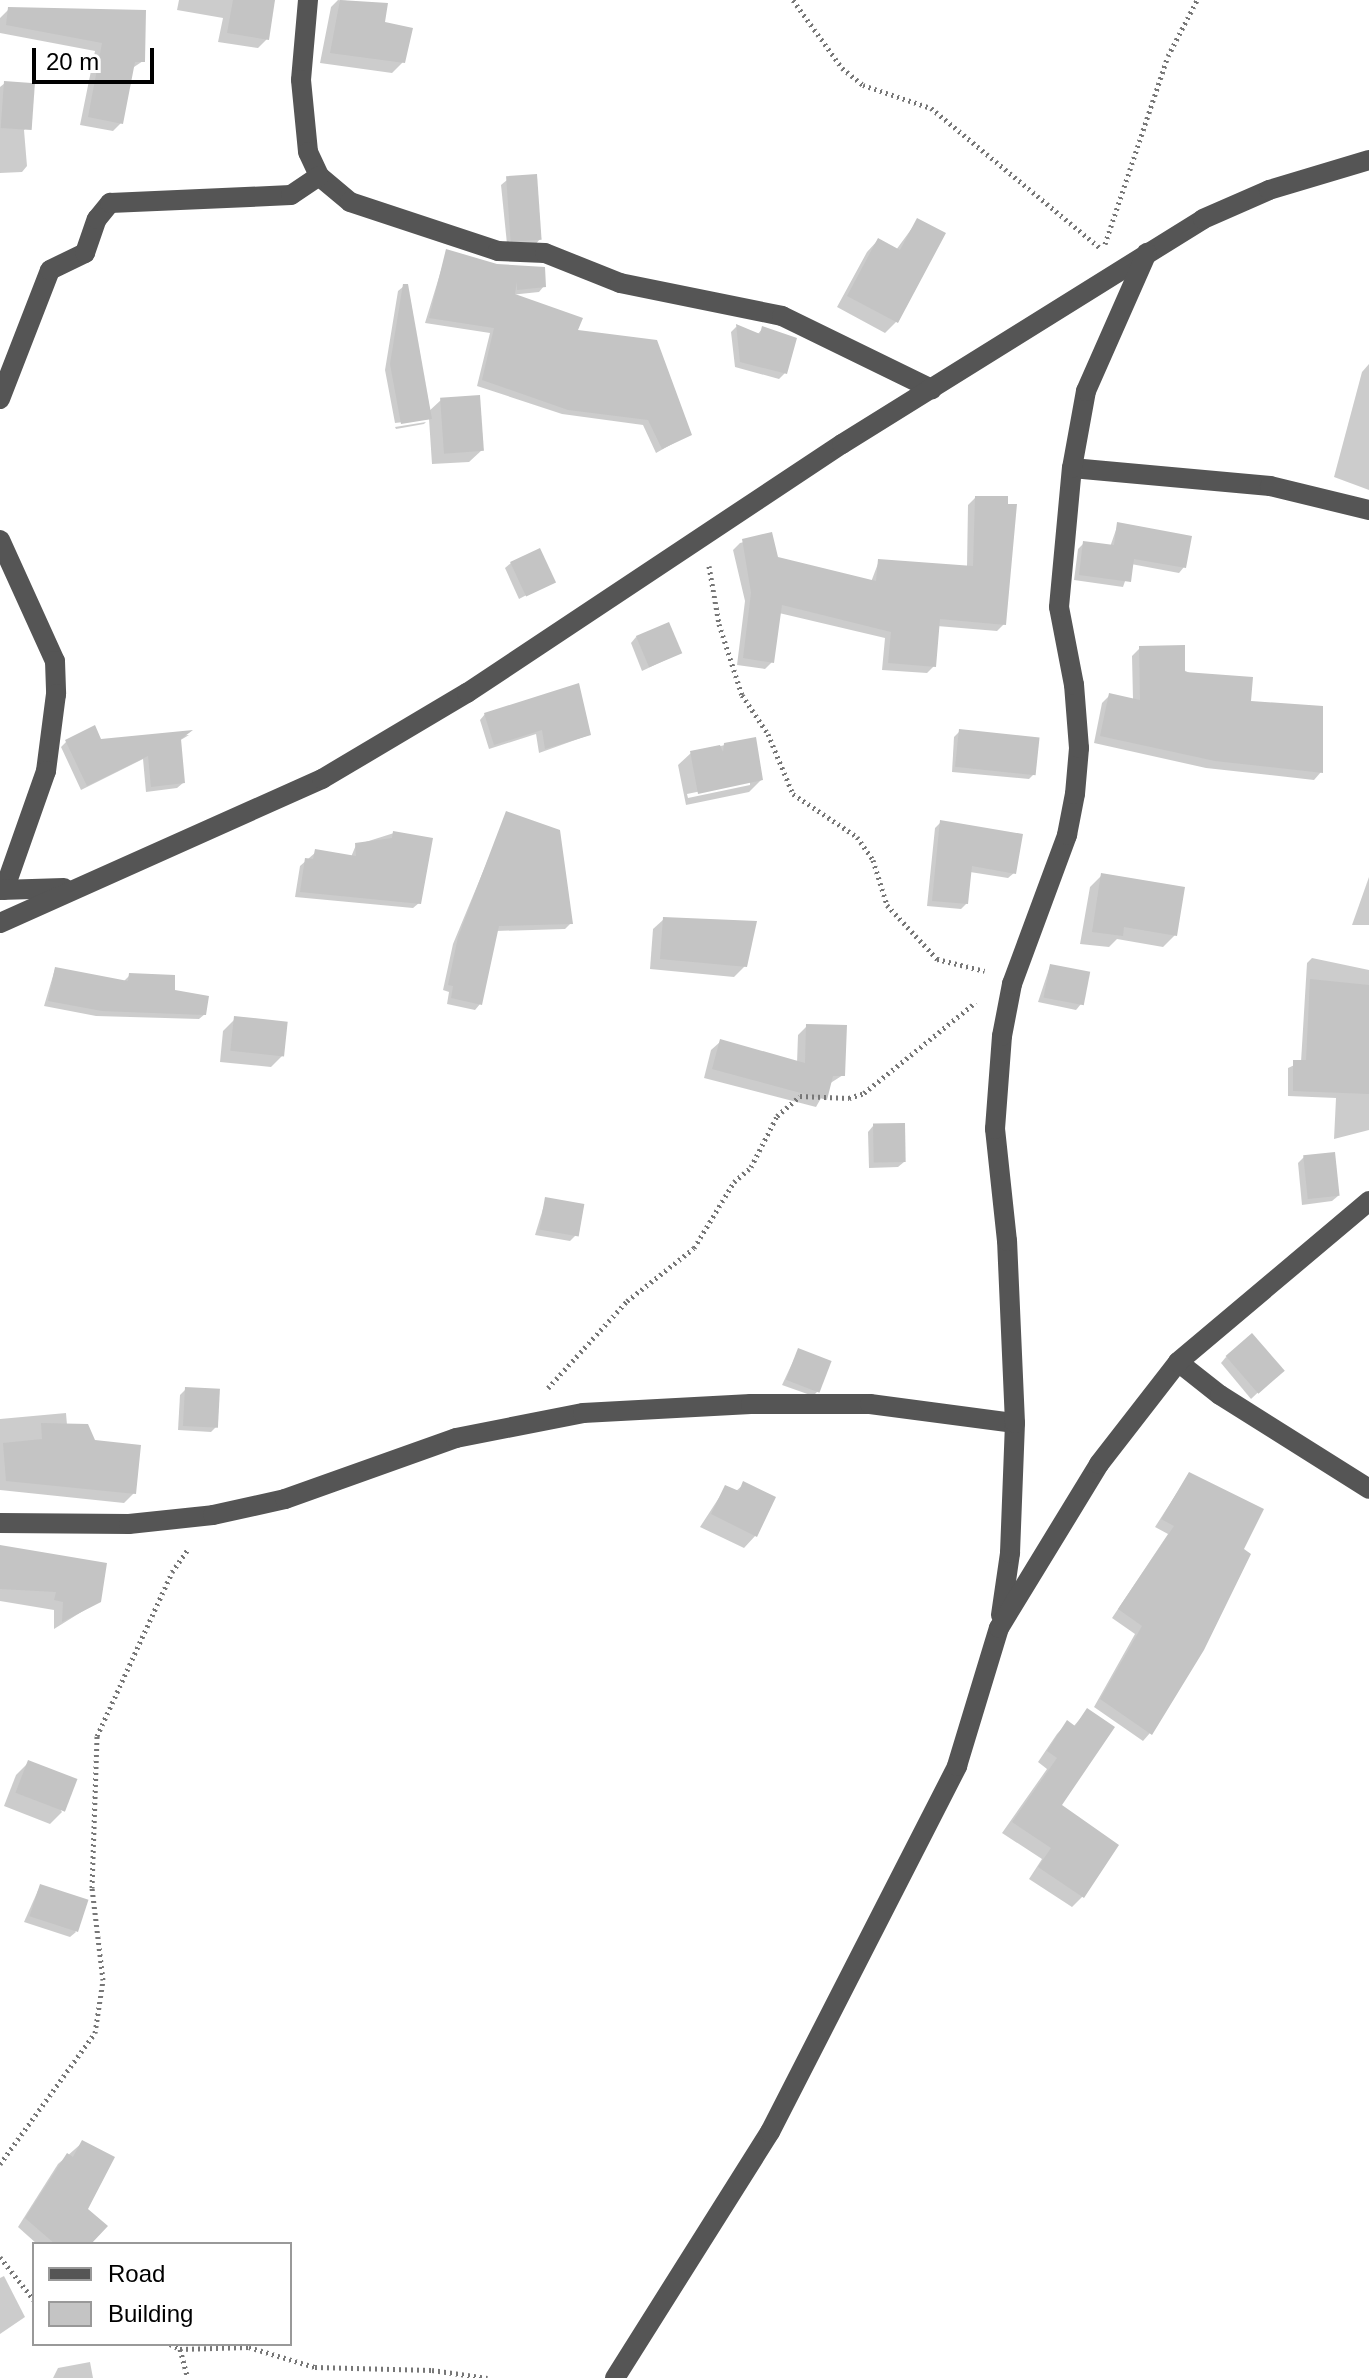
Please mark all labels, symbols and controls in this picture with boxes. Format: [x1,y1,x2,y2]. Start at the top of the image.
scale bar [36,32,158,82]
text: 20 m [46,48,99,75]
legend [32,2242,292,2346]
text: Road [108,2260,165,2287]
text: Building [108,2300,193,2327]

